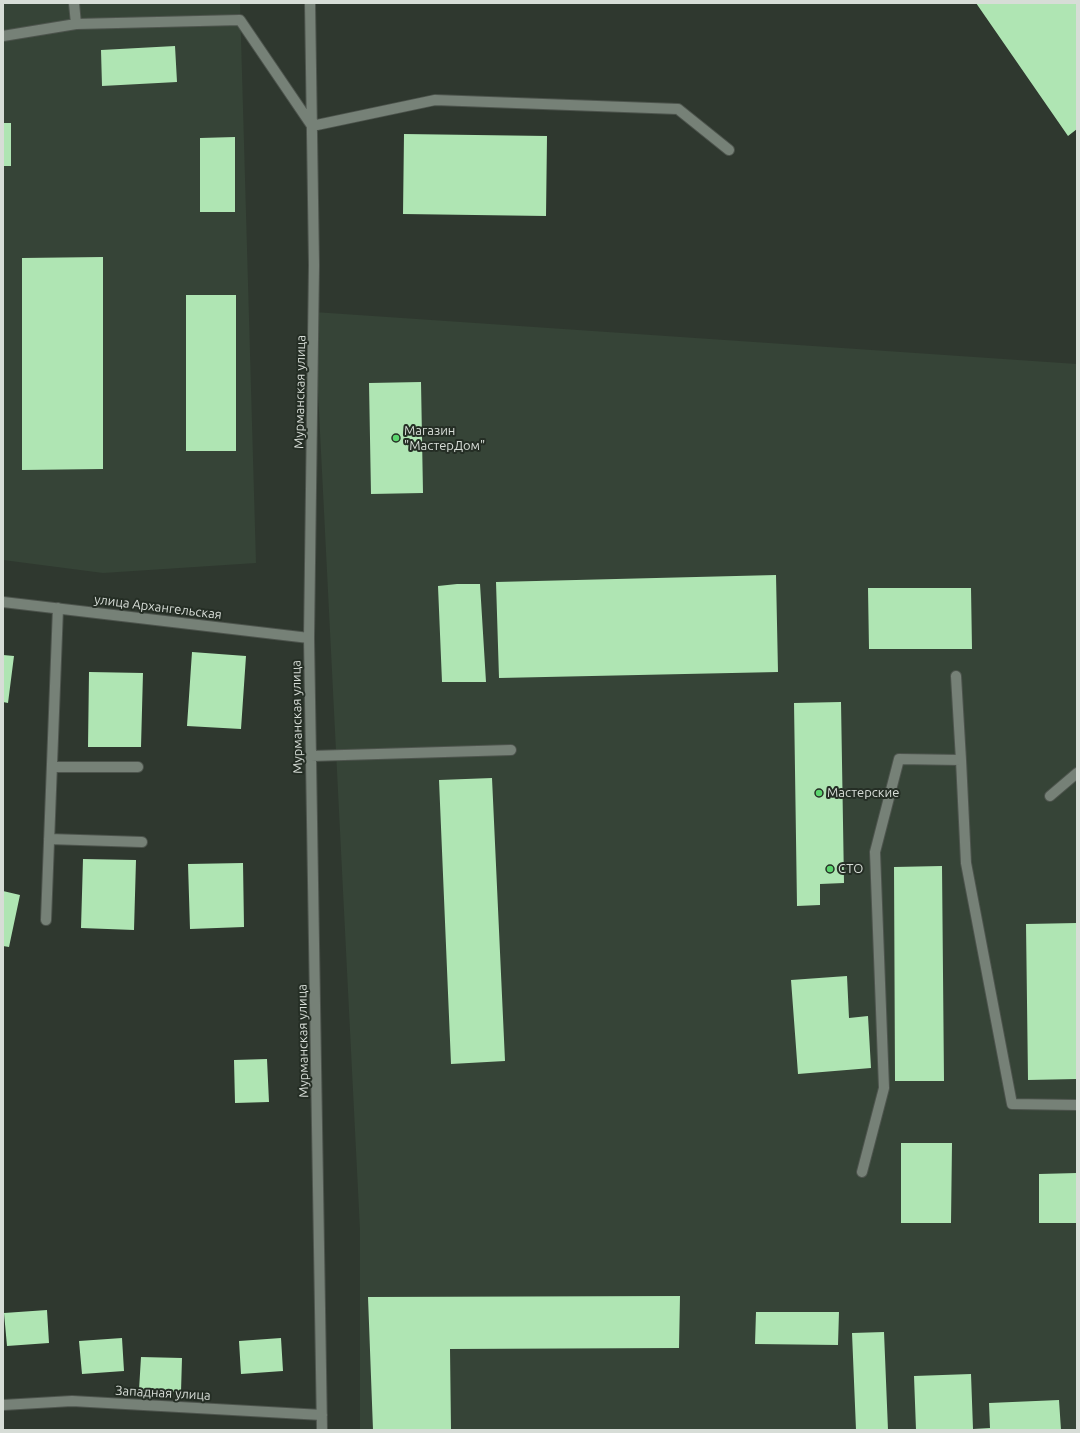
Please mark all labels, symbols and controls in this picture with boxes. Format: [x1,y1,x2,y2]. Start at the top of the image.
street label: Мурманская улица [291,335,309,449]
place label: Магазин "МастерДом" [404,423,485,454]
marker: Магазин "МастерДом" [391,433,401,443]
street label: улица Архангельская [93,591,223,623]
street label: Мурманская улица [288,660,306,774]
place label: Мастерские [827,785,899,801]
marker: Мастерские [814,788,824,798]
place label: СТО [838,861,863,877]
marker: СТО [825,864,835,874]
street label: Мурманская улица [294,984,312,1098]
street label: Западная улица [115,1383,211,1403]

